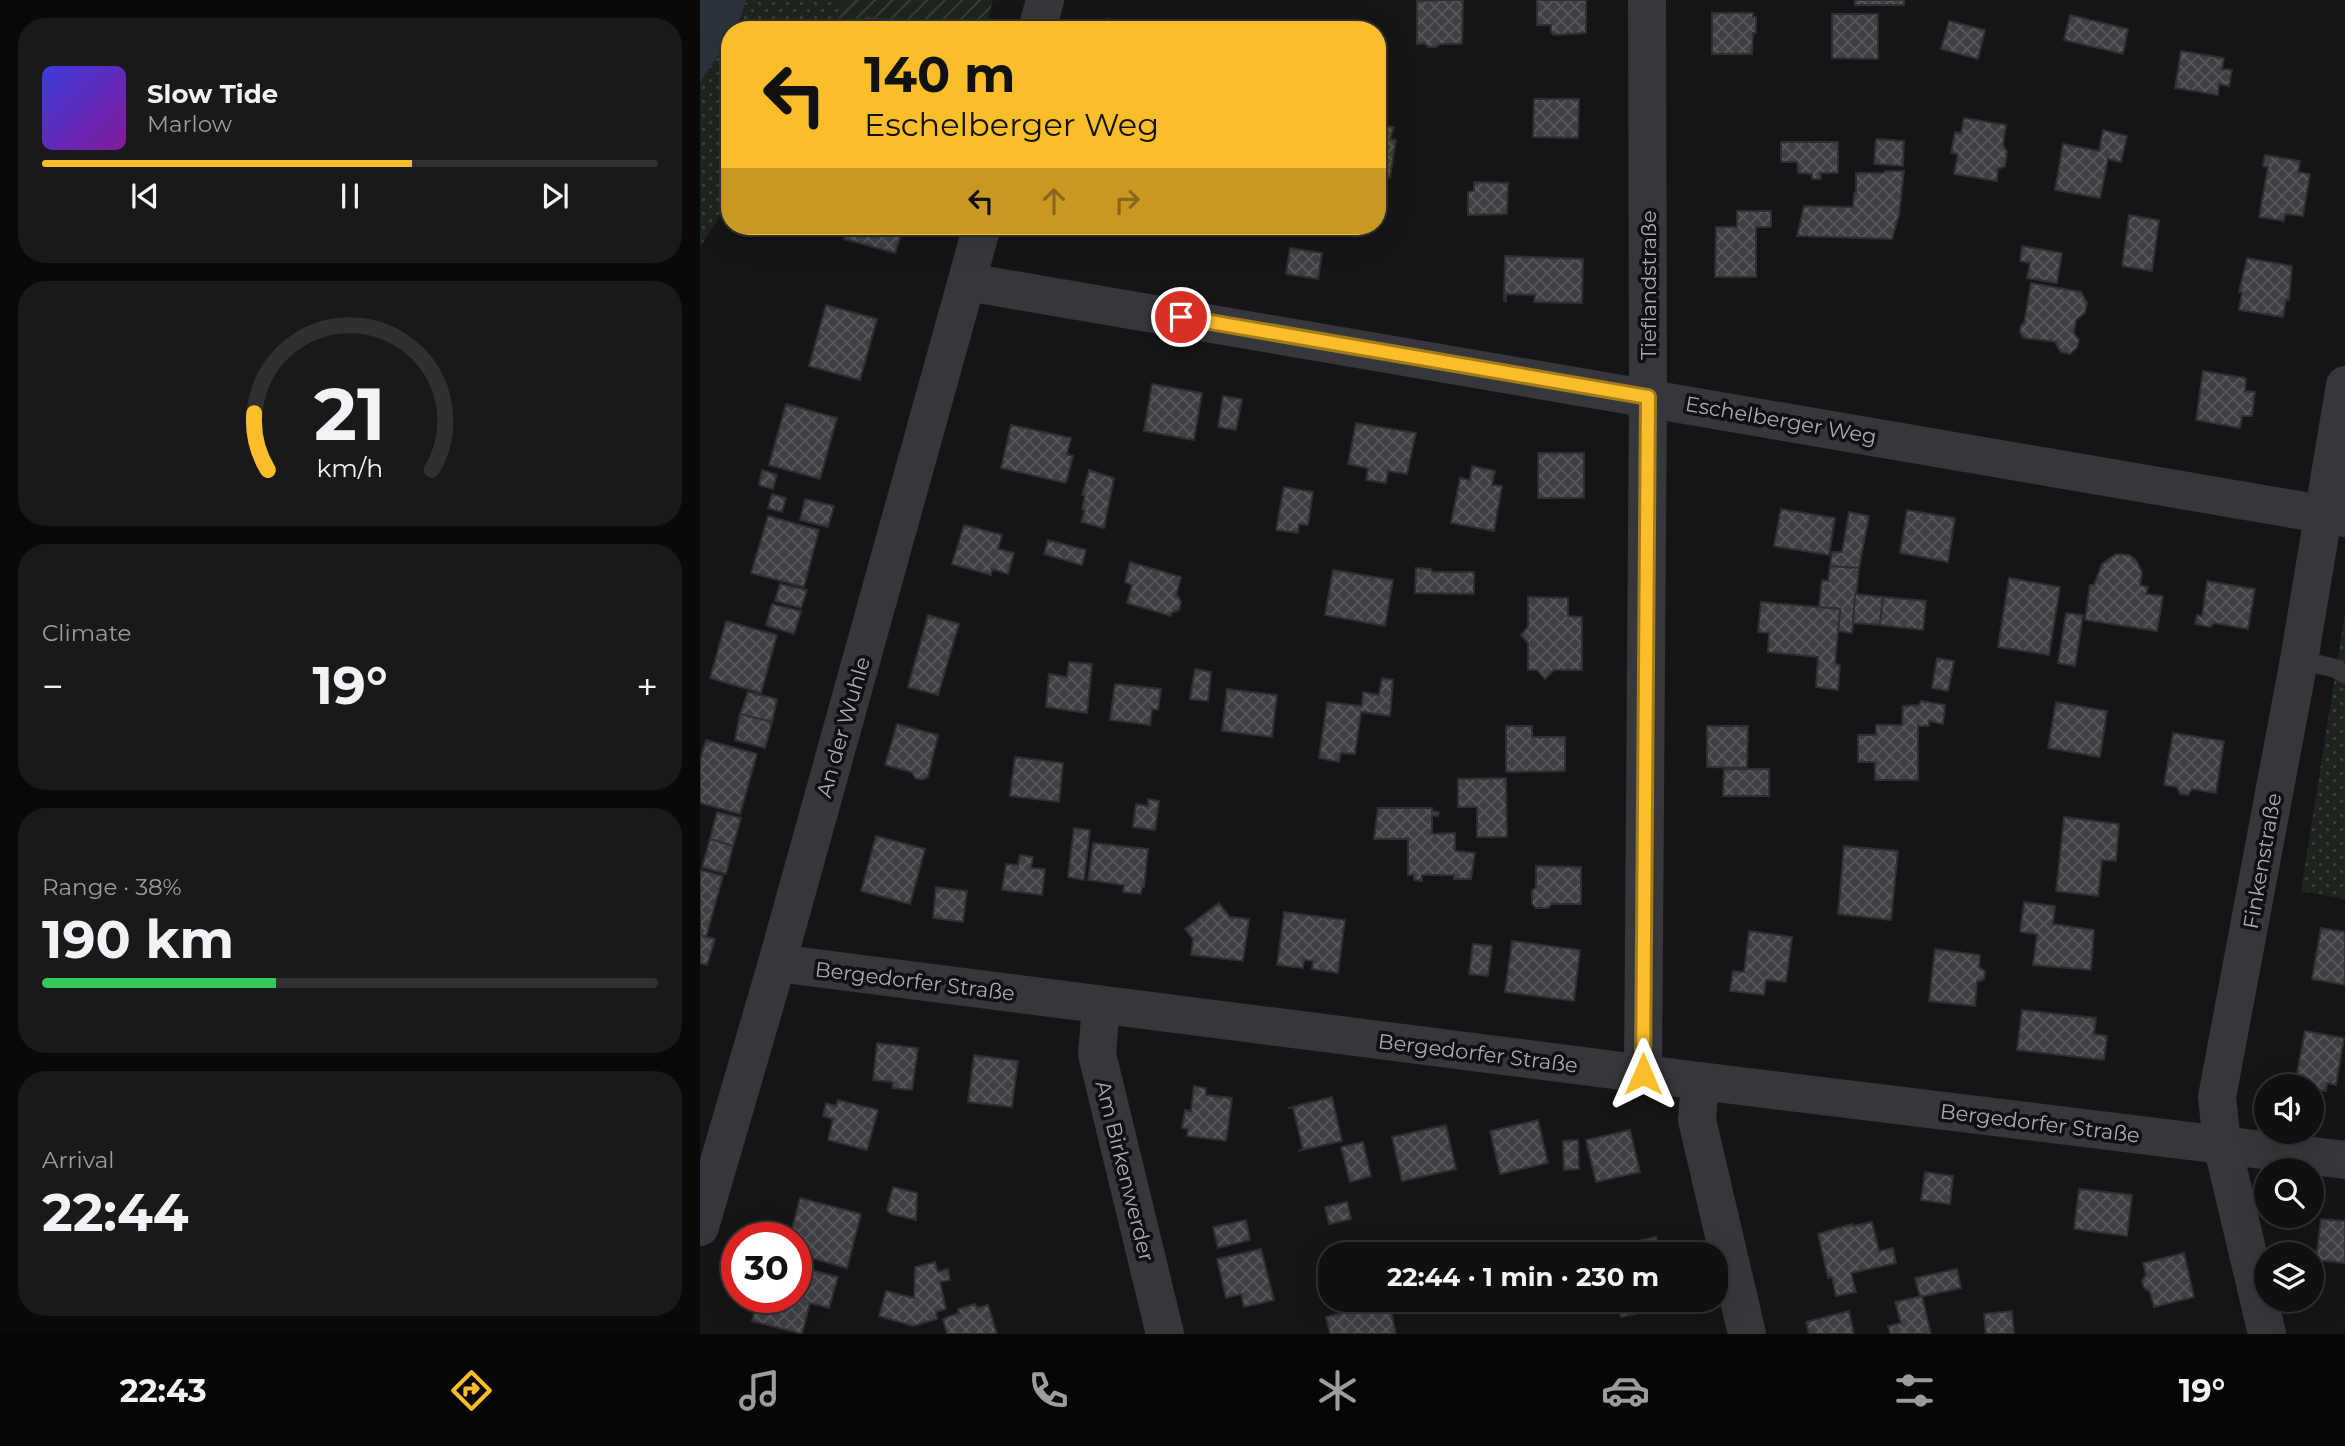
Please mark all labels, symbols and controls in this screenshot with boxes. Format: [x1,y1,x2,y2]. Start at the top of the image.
text: 140 m [864,45,1016,104]
icon: left [749,49,840,140]
text: Slow Tide [147,78,278,110]
text: Eschelberger Weg [864,105,1159,144]
text: Marlow [147,110,232,138]
icon: previous [126,177,164,215]
icon: pause [331,177,369,215]
icon: next [536,177,574,215]
icon: left [962,182,1000,220]
icon: ahead [1035,182,1073,220]
icon: right [1108,182,1146,220]
street label: Tieflandstraße [1636,210,1661,360]
pin [1151,287,1211,347]
icon: arrive [1162,298,1200,336]
text: 21 [314,370,386,458]
street label: Eschelberger Weg [1683,391,1879,449]
text: km/h [317,453,383,483]
text: Climate [42,619,131,647]
text: 19° [312,654,388,717]
street label: An der Wuhle [811,654,875,800]
text: − [42,663,64,710]
text: + [636,663,658,710]
street label: Finkenstraße [2238,791,2286,931]
text: Range · 38% [42,873,182,901]
text: 190 km [42,908,234,971]
street label: Bergedorfer Straße [814,956,1016,1006]
street label: Bergedorfer Straße [1377,1028,1579,1078]
position arrow [1606,1037,1680,1111]
map controls [2254,1074,2324,1312]
button: sound [2254,1074,2324,1144]
street label: Am Birkenwerder [1090,1078,1160,1264]
street label: Bergedorfer Straße [1939,1098,2141,1148]
text: Arrival [42,1146,115,1174]
button: search [2254,1158,2324,1228]
text: 22:44 [42,1181,189,1244]
speed limit sign: 30 [721,1222,812,1313]
button: layers [2254,1242,2324,1312]
text: 22:44 · 1 min · 230 m [1387,1261,1659,1293]
icon: directions [447,1366,496,1415]
icon: music [735,1366,784,1415]
icon: phone [1024,1366,1073,1415]
icon: climate [1313,1366,1362,1415]
icon: car [1601,1366,1650,1415]
icon: filters [1890,1366,1939,1415]
text: 22:43 [120,1371,207,1410]
text: 19° [2179,1371,2225,1410]

